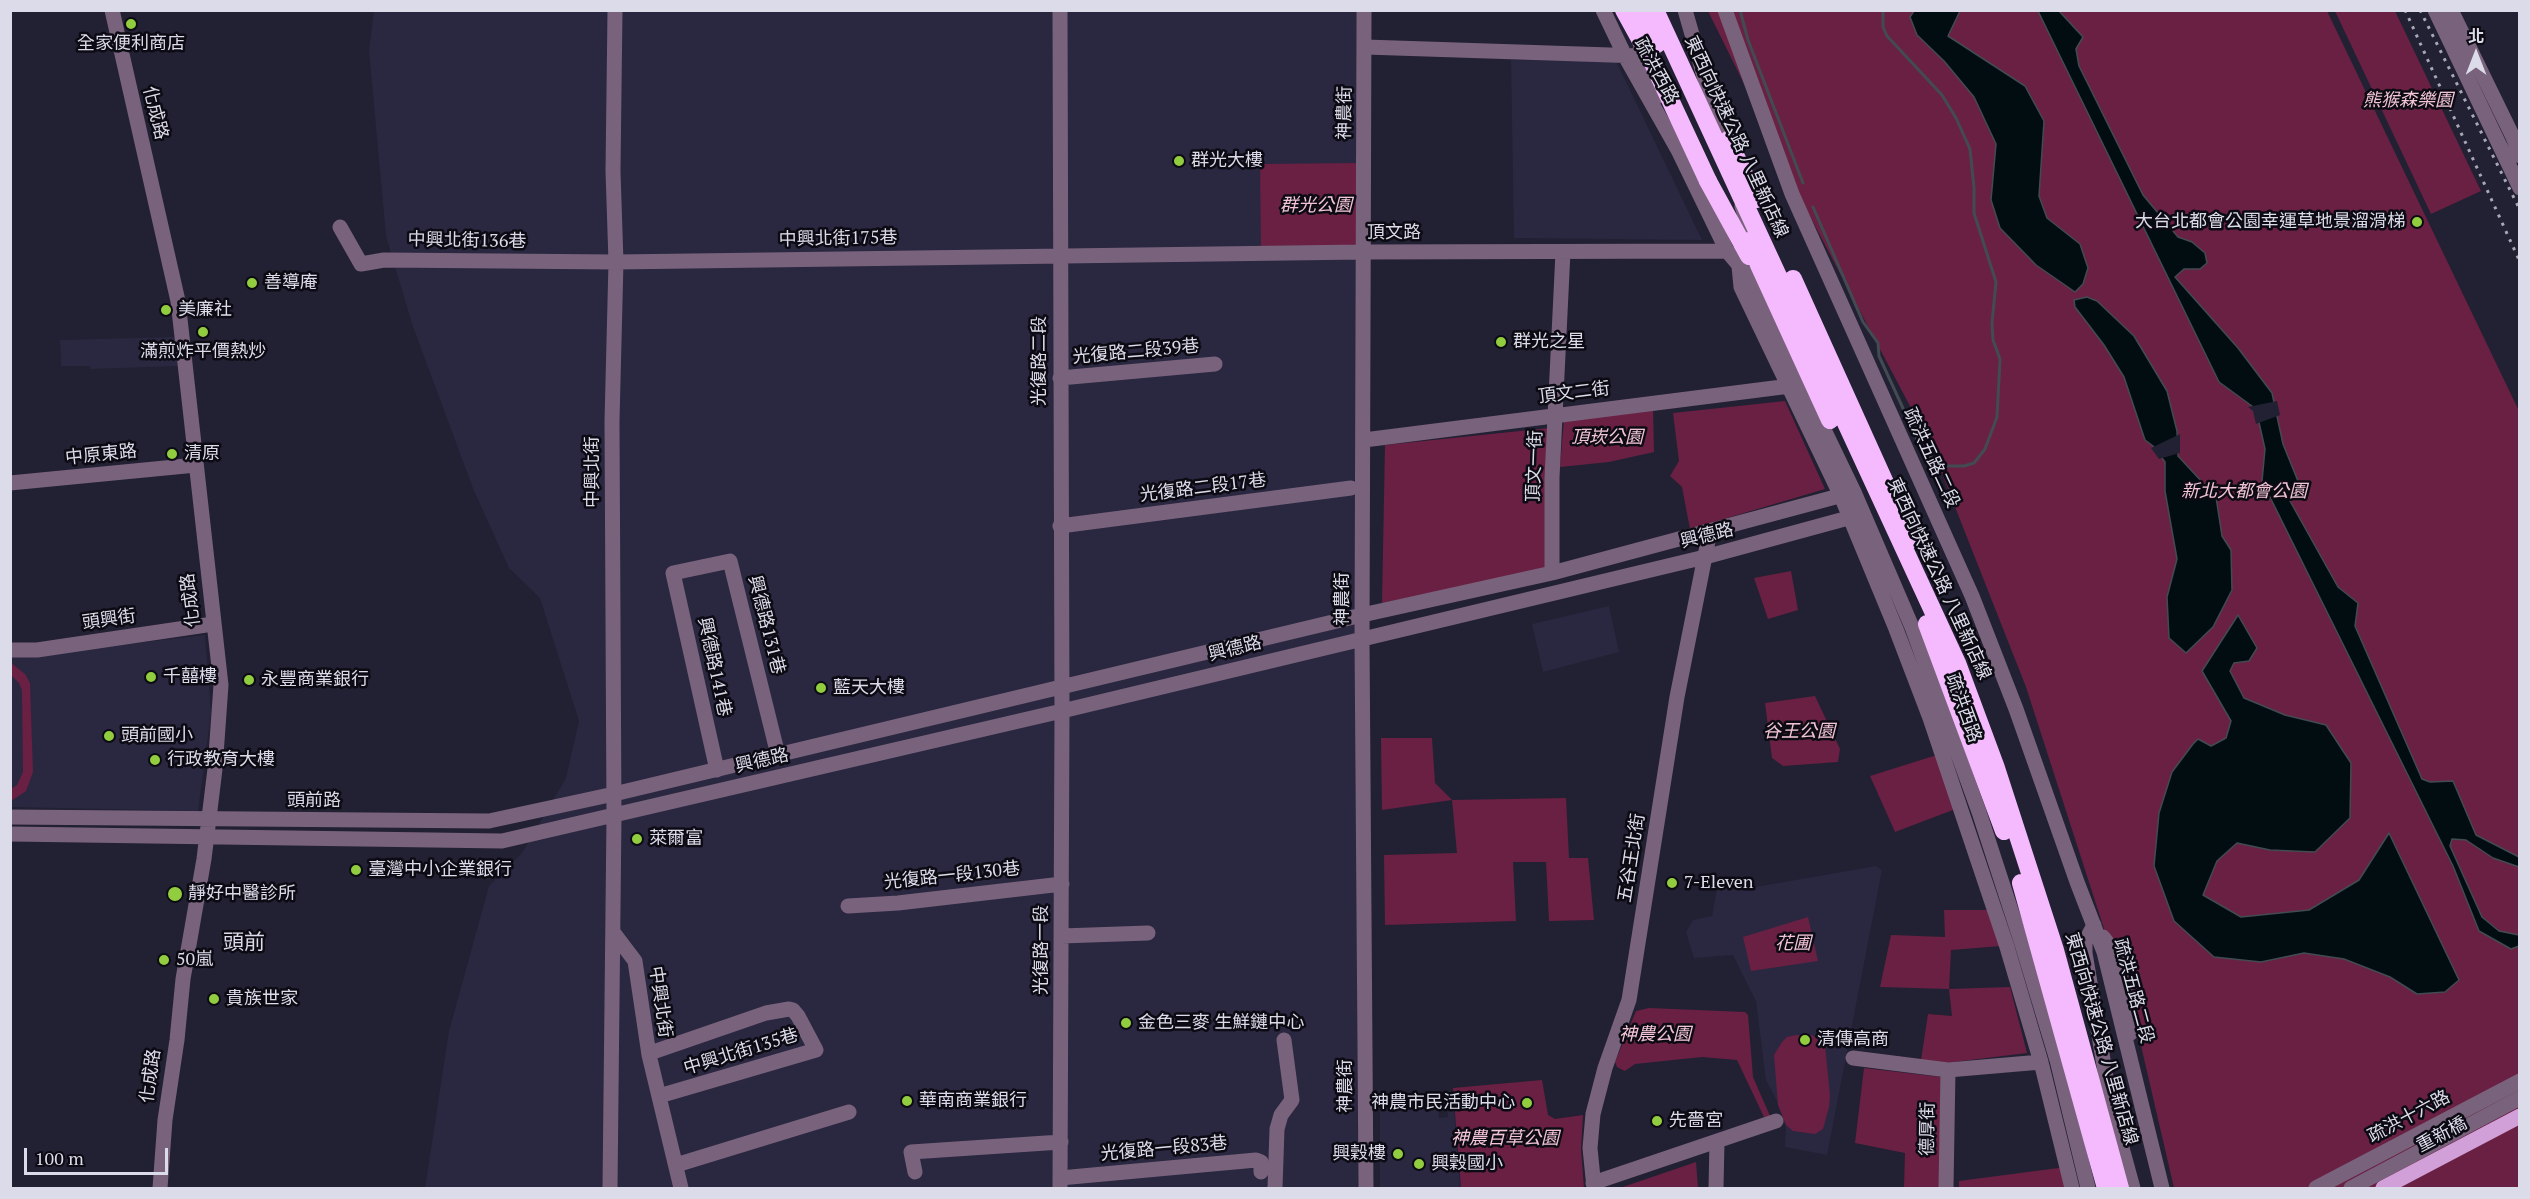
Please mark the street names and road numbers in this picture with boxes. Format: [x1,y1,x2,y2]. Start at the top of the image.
street label: 東西向快速公路 八里新店線 [1680,33,1792,241]
street label: 疏洪西路 [1629,34,1683,108]
street label: 化成路 [138,84,172,142]
street label: 神農街 [1334,86,1356,140]
street label: 頂文路 [1367,222,1421,244]
street label: 中興北街175巷 [778,227,898,251]
street label: 中興北街136巷 [407,229,527,253]
street label: 光復路二段 [1029,316,1051,406]
street label: 光復路二段39巷 [1072,336,1200,368]
street label: 頂文二街 [1537,378,1611,408]
street label: 疏洪五路二段 [1898,404,1964,512]
street label: 頂文一街 [1523,430,1547,502]
street label: 中興北街 [582,436,604,508]
street label: 中原東路 [64,440,138,470]
street label: 光復路二段17巷 [1139,470,1267,506]
street label: 東西向快速公路 八里新店線 [1883,475,1995,683]
street label: 興德路 [1678,519,1736,553]
street label: 化成路 [177,572,205,628]
street label: 神農街 [1332,572,1354,626]
street label: 興德路131巷 [743,573,789,677]
street label: 頭興街 [81,606,137,634]
street label: 興德路141巷 [693,615,735,719]
street label: 興德路 [1206,632,1264,666]
street label: 疏洪西路 [1941,670,1985,746]
street label: 興德路 [733,744,791,778]
street label: 頭前路 [287,790,341,812]
street label: 五谷王北街 [1614,812,1650,904]
street label: 光復路一段130巷 [883,858,1021,894]
street label: 光復路一段 [1031,905,1053,995]
street label: 東西向快速公路 八里新店線 [2060,930,2142,1148]
street label: 疏洪五路二段 [2109,936,2157,1046]
street label: 中興北街 [644,965,676,1039]
street label: 中興北街135巷 [681,1024,801,1080]
street label: 化成路 [137,1048,165,1104]
street label: 神農街 [1335,1059,1357,1113]
street label: 疏洪十六路 [2364,1086,2454,1148]
street label: 德厚街 [1917,1102,1939,1156]
street label: 重新橋 [2413,1113,2471,1157]
street label: 光復路一段83巷 [1100,1133,1228,1165]

